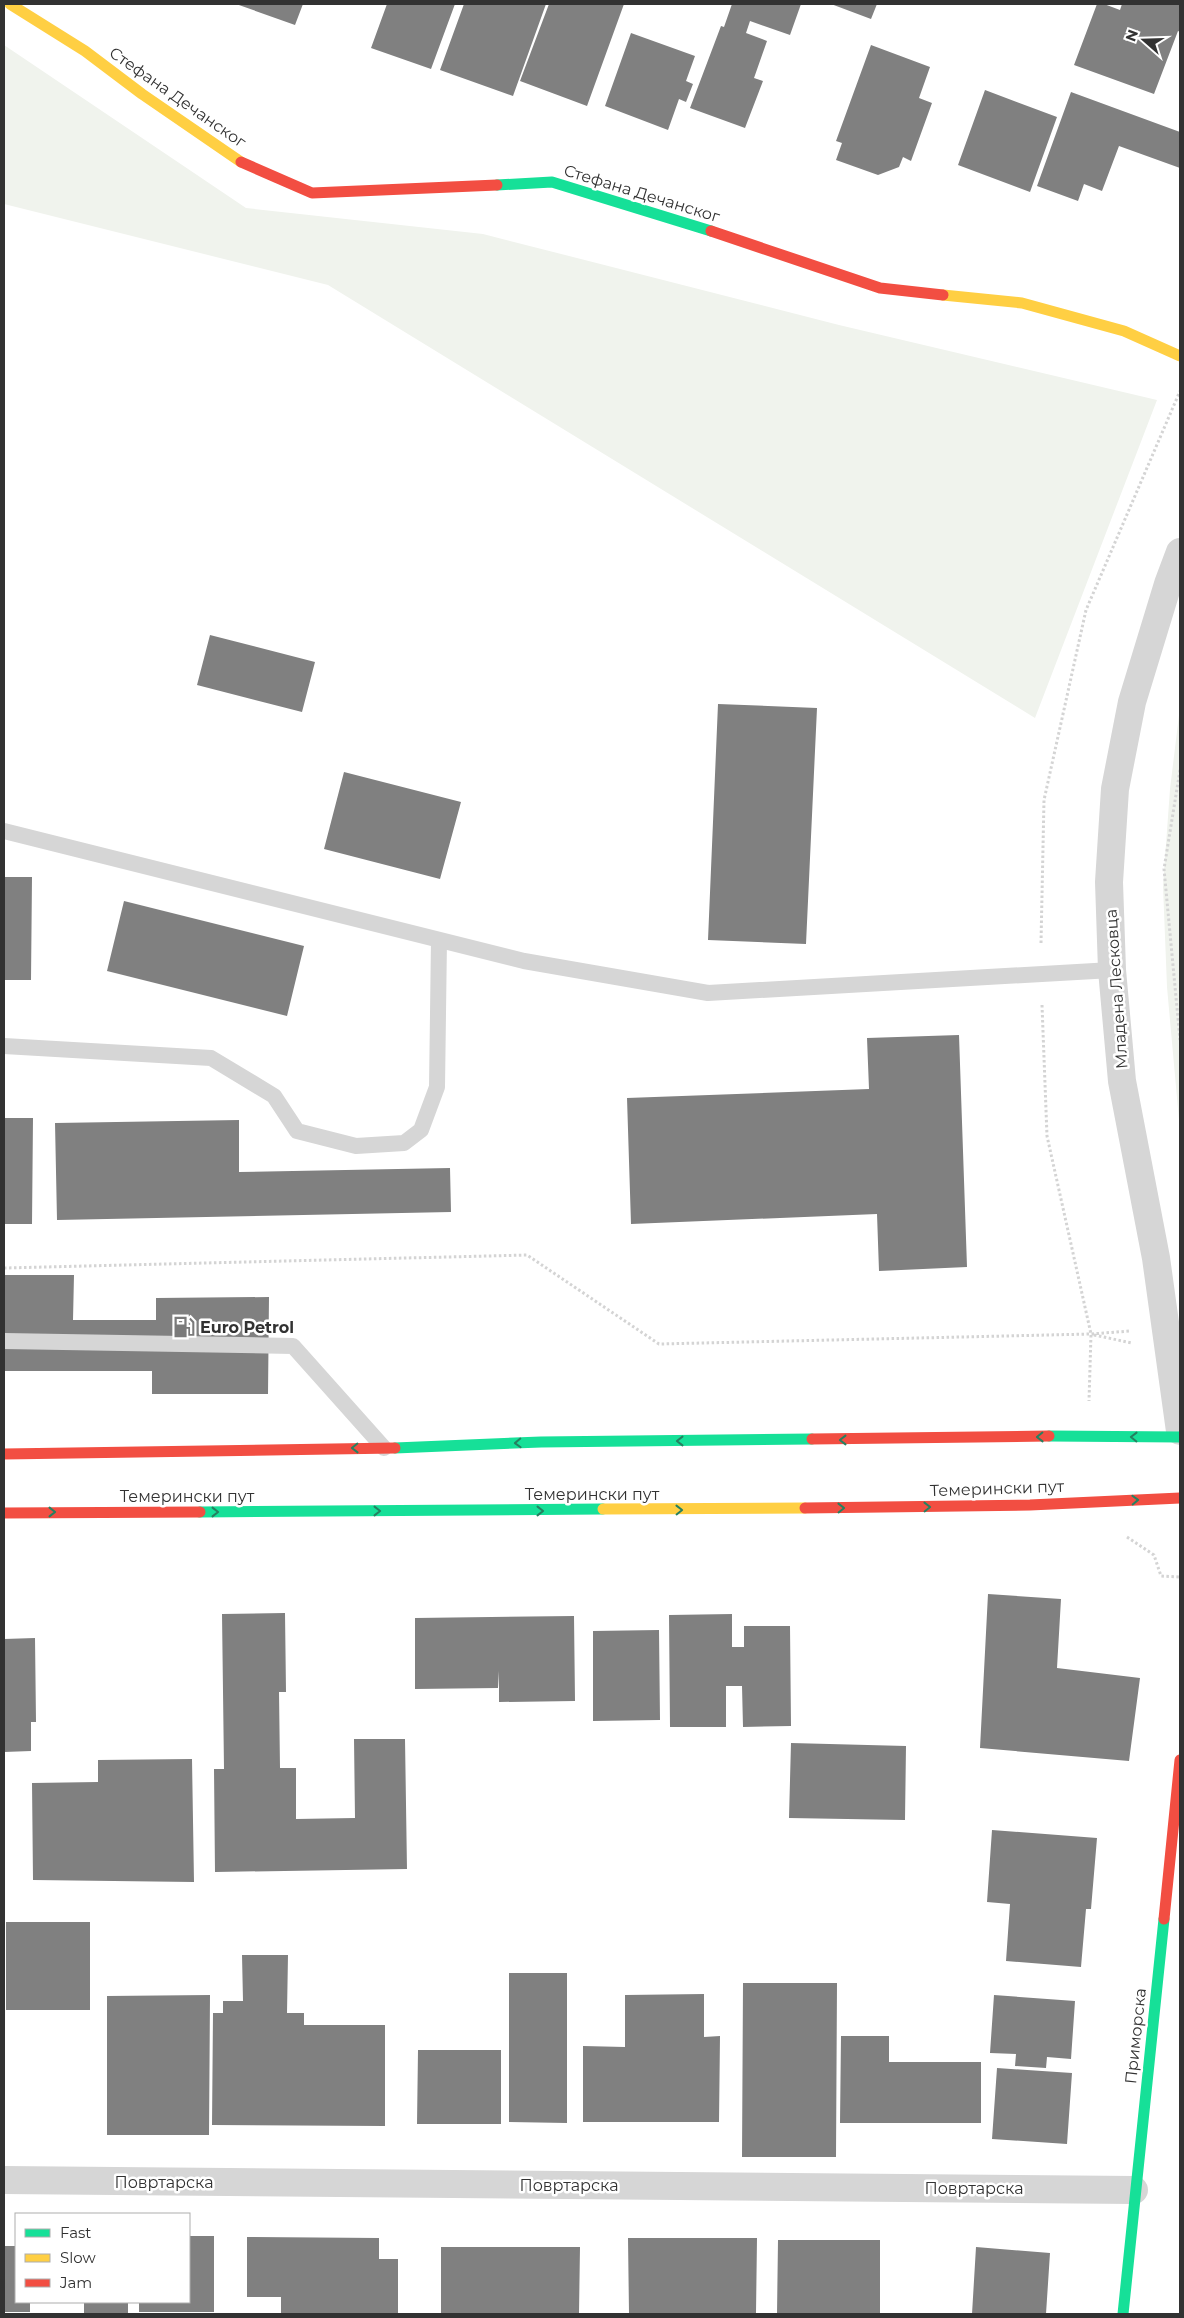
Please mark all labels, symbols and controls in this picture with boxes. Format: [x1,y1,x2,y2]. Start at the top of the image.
north arrow [1119,15,1169,65]
text: N [1121,27,1142,44]
street label: Стефана Дечанског [106,43,250,152]
street label: Стефана Дечанског [561,161,723,226]
street label: Младена Лесковца [1101,908,1132,1070]
fuel station icon: Euro Petrol [171,1314,197,1340]
place label: Euro Petrol [200,1318,294,1337]
one-way arrow [1036,1432,1044,1442]
one-way arrow [1130,1432,1138,1442]
one-way arrow [838,1435,846,1445]
one-way arrow [676,1436,684,1447]
one-way arrow [513,1438,521,1449]
one-way arrow [351,1443,358,1453]
street label: Темерински пут [929,1477,1065,1500]
street label: Темерински пут [525,1485,660,1504]
street label: Темерински пут [120,1487,255,1506]
one-way arrow [1131,1494,1139,1505]
one-way arrow [923,1502,931,1512]
one-way arrow [838,1503,845,1513]
one-way arrow [675,1505,683,1515]
one-way arrow [374,1506,382,1516]
one-way arrow [536,1506,544,1516]
one-way arrow [49,1507,57,1517]
one-way arrow [212,1507,219,1517]
street label: Приморска [1121,1987,1150,2085]
street label: Повртарска [114,2173,214,2192]
street label: Повртарска [519,2176,619,2195]
street label: Повртарска [924,2179,1024,2198]
legend [15,2213,190,2303]
text: Fast [60,2223,91,2242]
text: Slow [60,2248,96,2267]
text: Jam [59,2273,92,2292]

